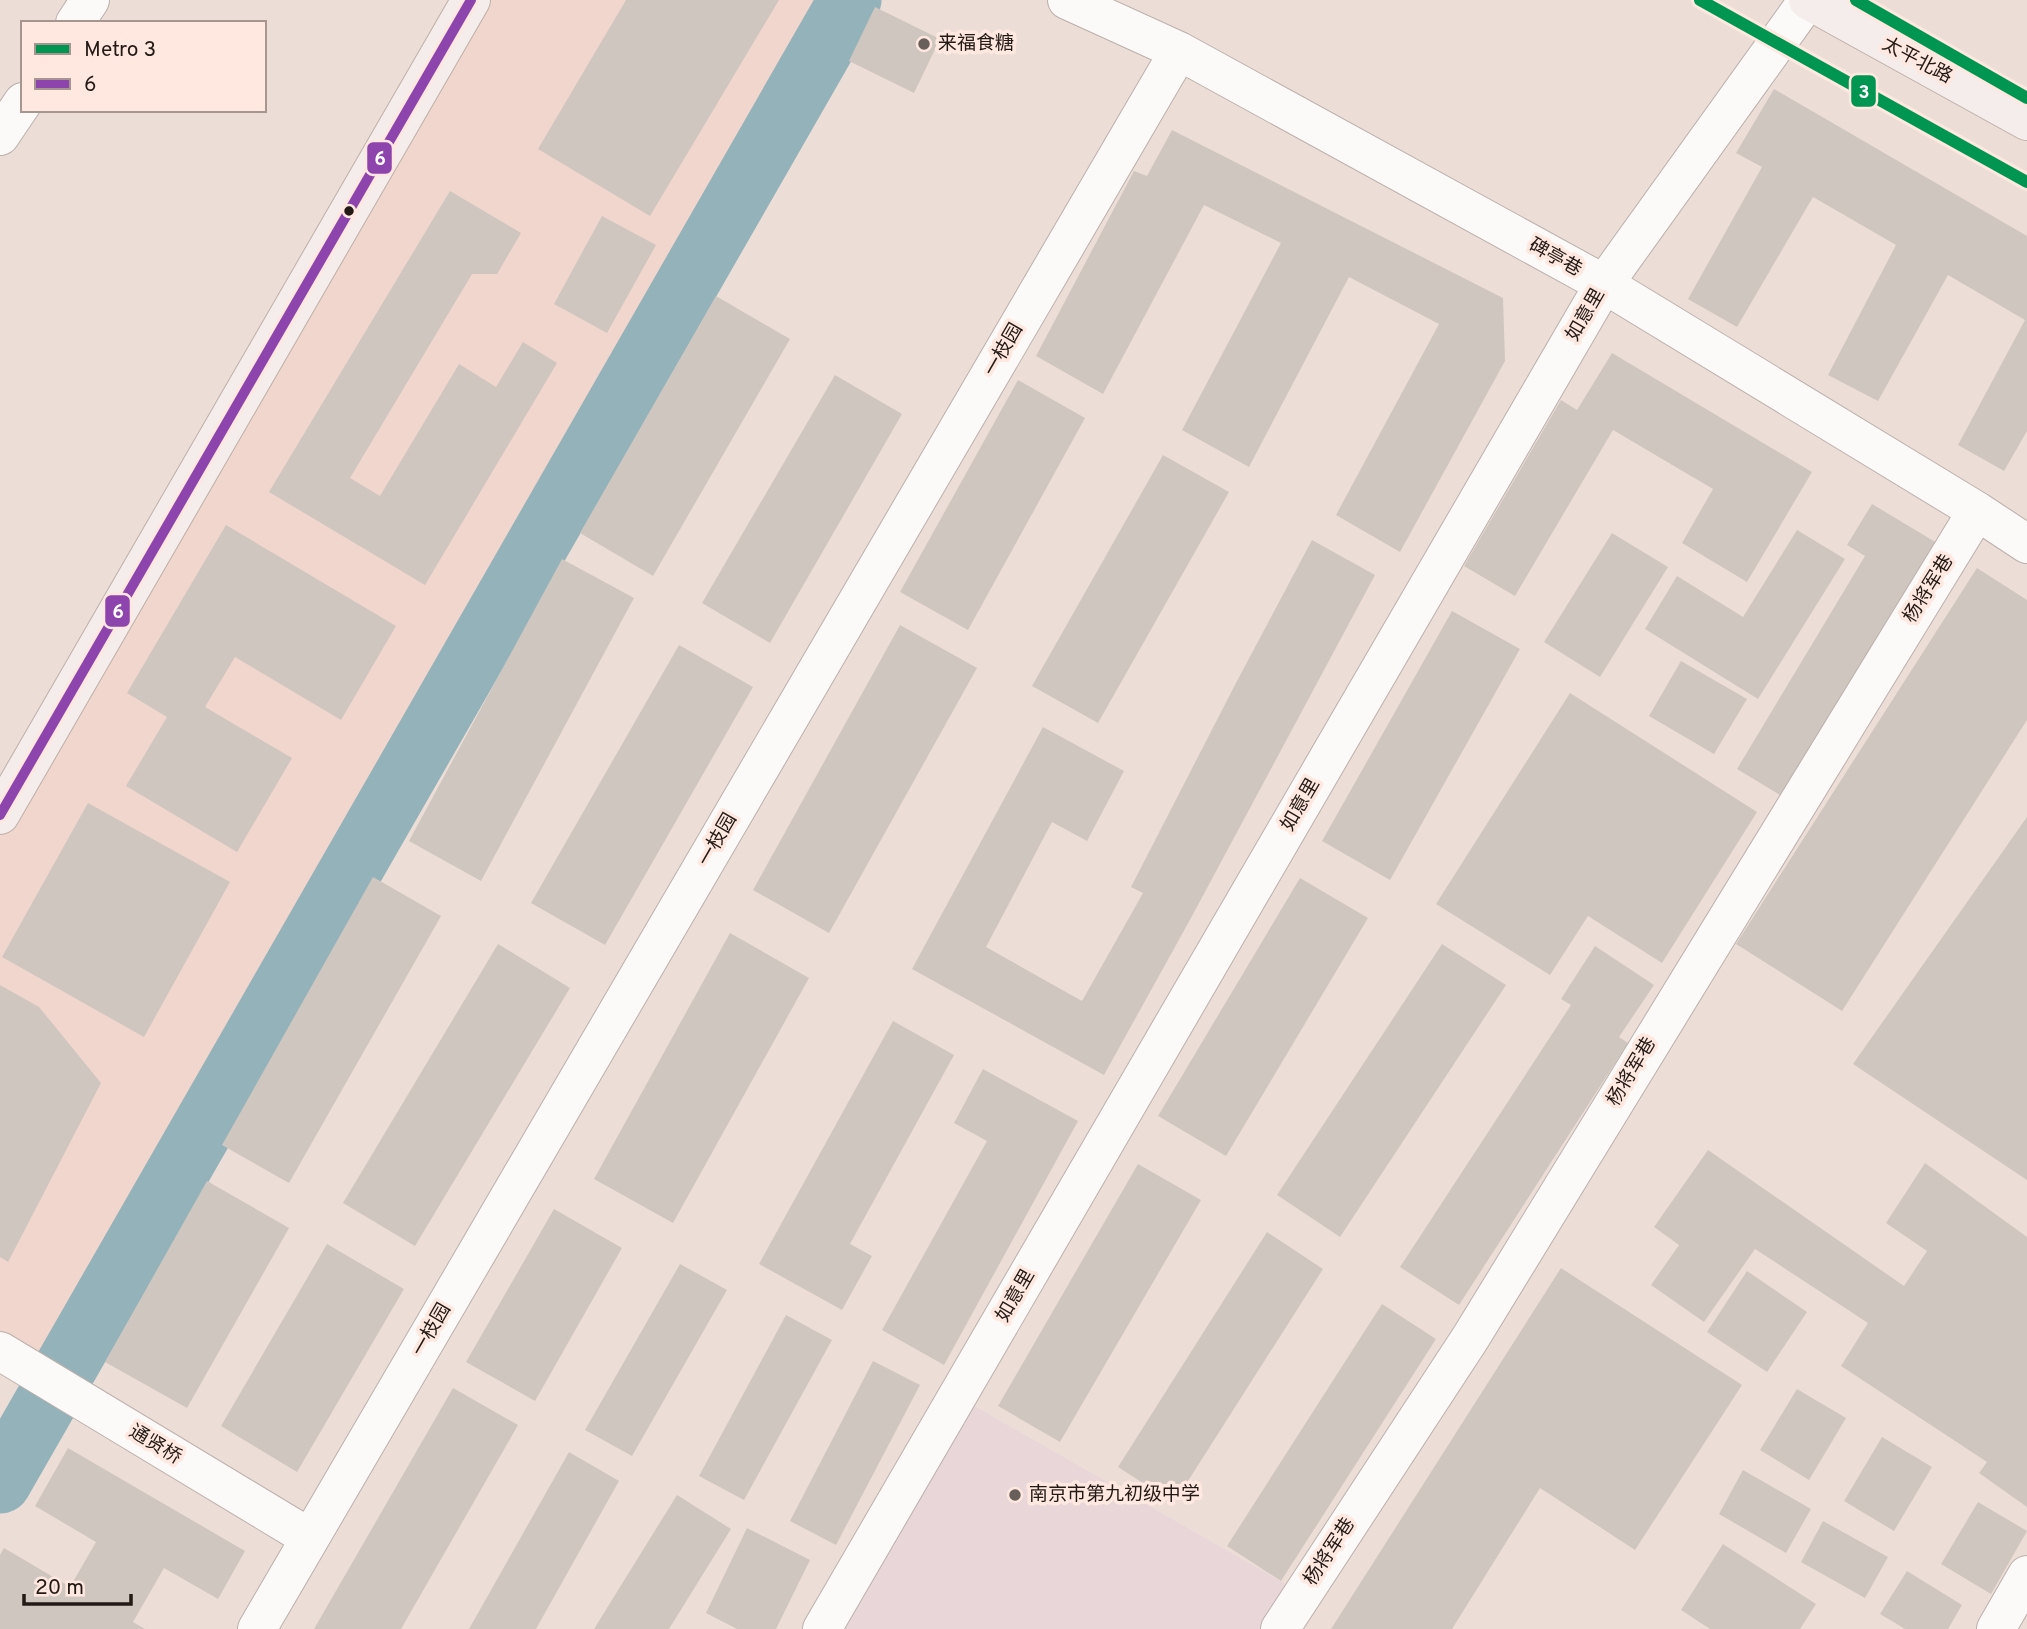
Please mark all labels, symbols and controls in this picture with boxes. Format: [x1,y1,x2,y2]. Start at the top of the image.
legend [21,21,266,112]
place label: 来福食糖 [938,32,1014,56]
street label: 太平北路 [1878,33,1956,89]
marker: 来福食糖 [916,36,932,52]
text: Metro 3 [84,37,156,64]
text: 6 [84,72,97,99]
line badge: 3 [1850,74,1877,108]
text: 3 [1858,81,1870,105]
line badge: 6 [366,141,393,175]
text: 6 [374,148,386,172]
unlabelled marker [342,204,356,218]
street label: 碑亭巷 [1524,234,1586,282]
street label: 如意里 [1561,284,1611,346]
street label: 一枝园 [979,319,1029,381]
street label: 杨将军巷 [1899,550,1959,628]
line badge: 6 [104,594,131,628]
text: 6 [112,601,124,625]
street label: 如意里 [1276,774,1326,836]
street label: 一枝园 [693,809,743,871]
street label: 杨将军巷 [1602,1033,1662,1111]
street label: 如意里 [991,1265,1041,1327]
street label: 一枝园 [407,1299,457,1361]
street label: 通贤桥 [124,1420,186,1470]
place label: 南京市第九初级中学 [1029,1483,1200,1507]
marker: 南京市第九初级中学 [1007,1487,1023,1503]
street label: 杨将军巷 [1299,1514,1361,1590]
scale bar [24,1562,131,1606]
text: 20 m [35,1575,84,1602]

